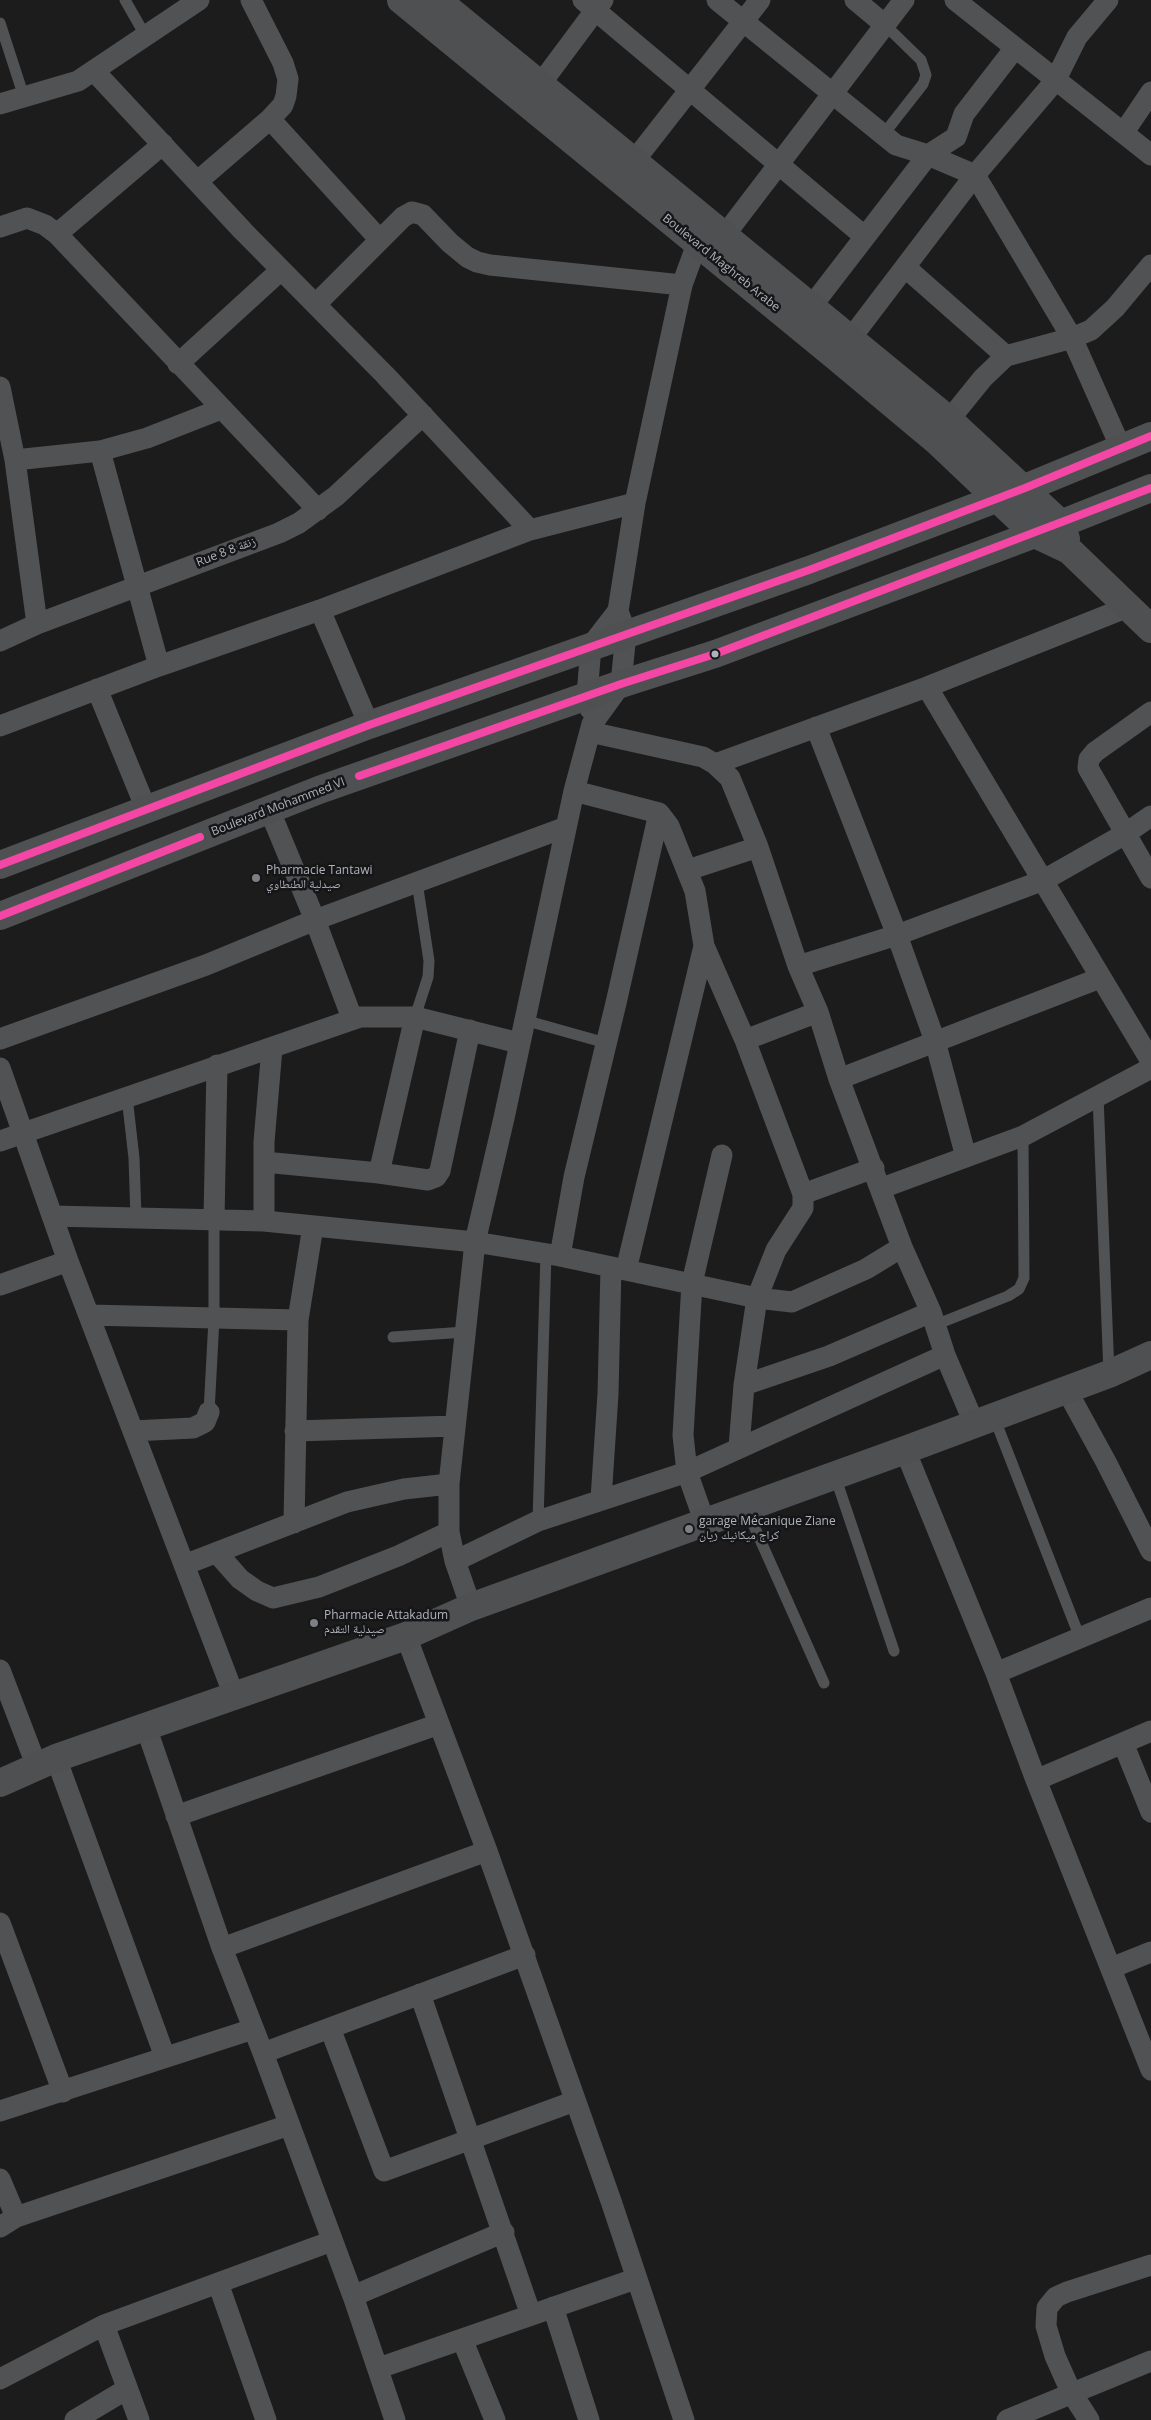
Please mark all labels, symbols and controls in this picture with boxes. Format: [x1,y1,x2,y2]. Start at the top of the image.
street label: Boulevard Maghreb Arabe [659,211,783,315]
street label: Rue 8 8 زنقة [194,534,258,570]
unlabelled marker [710,649,720,659]
street label: Boulevard Mohammed VI [209,775,347,839]
place label: Pharmacie Tantawi صيدلية الطنطاوي [266,864,372,892]
marker: Pharmacie Tantawi صيدلية الطنطاوي [250,872,262,884]
place label: garage Mécanique Ziane كراج ميكانيك زيان [699,1515,836,1543]
marker: garage Mécanique Ziane كراج ميكانيك زيان [683,1523,695,1535]
place label: Pharmacie Attakadum صيدلية التقدم [324,1609,448,1637]
marker: Pharmacie Attakadum صيدلية التقدم [308,1617,320,1629]

